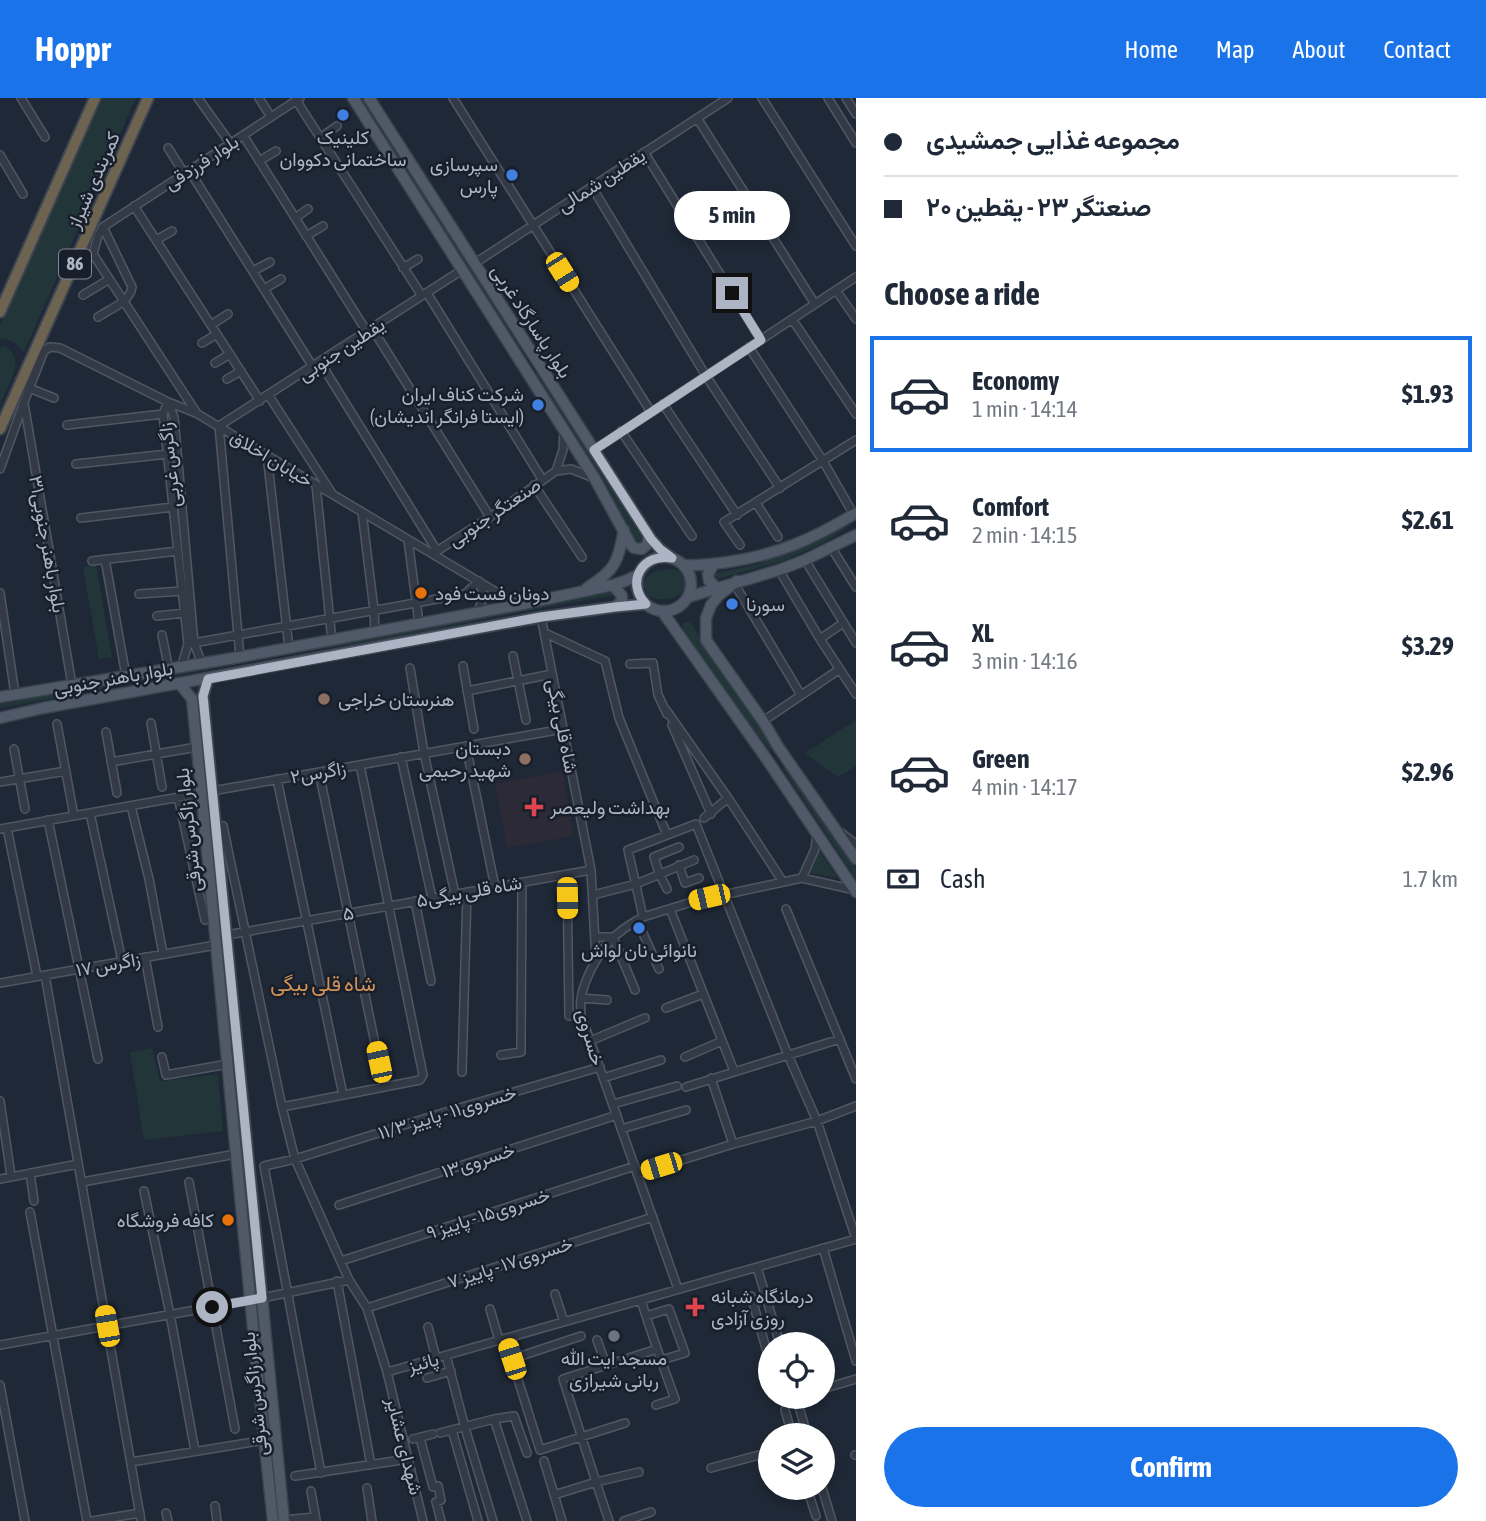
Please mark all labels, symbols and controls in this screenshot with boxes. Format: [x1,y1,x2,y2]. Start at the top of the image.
text: Hoppr [35,30,111,68]
text: Home [1124,36,1178,63]
text: Map [1216,36,1254,63]
text: About [1292,36,1345,63]
text: Contact [1383,36,1451,63]
marker: كلينيک ساختمانی دكووان [335,107,351,123]
text: مجموعه غذایی جمشیدی [926,125,1180,155]
place label: كلينيک ساختمانی دكووان [279,126,407,171]
street label: کمربندی شیراز [61,128,125,233]
street label: بلوار فرزدقی [160,130,243,195]
street label: یقطین شمالی [553,143,650,217]
place label: سپرسازی پارس [430,153,498,200]
marker: سپرسازی پارس [504,167,520,183]
callout: 5 min [674,192,790,240]
text: صنعتگر ۲۳ - یقطین ۲۰ [926,192,1152,222]
text: 5 min [709,202,755,228]
car [542,249,583,295]
road number: 86 [59,250,91,279]
street label: بلوار پاسارگاد غربی [485,260,577,383]
text: Choose a ride [884,275,1040,312]
route end [716,277,748,309]
street label: یقطین جنوبی [293,313,389,386]
icon: car [888,363,951,426]
text: Economy [972,366,1059,396]
text: $1.93 [1402,379,1454,409]
place label: شرکت کناف ایران (ایستا فرانگر اندیشان) [370,383,524,428]
text: 1 min · 14:14 [972,396,1078,422]
marker: شرکت کناف ایران (ایستا فرانگر اندیشان) [530,397,546,413]
street label: زاگرس غربی [154,421,185,509]
street label: خیابان اخلاق [226,425,317,492]
street label: صنعتگر جنوبی [443,473,545,552]
street label: بلوار باهنر جنوبی۳۱ [24,474,71,615]
icon: car [888,489,951,552]
text: Comfort [972,492,1049,522]
text: $2.61 [1402,505,1454,535]
text: 2 min · 14:15 [972,522,1078,548]
place label: دونان فست فود [435,582,550,605]
marker: دونان فست فود [413,585,429,601]
place label: سورنا [746,593,785,616]
marker: سورنا [724,596,740,612]
icon: car [888,615,951,678]
text: XL [972,618,994,648]
text: $3.29 [1402,631,1454,661]
text: 3 min · 14:16 [972,648,1078,674]
street label: بلوار باهنر جنوبی [52,657,175,700]
street label: شاه قلی بیگی [542,677,583,775]
place label: هنرستان خراجی [338,688,454,711]
marker: هنرستان خراجی [316,691,332,707]
place label: دبستان شهید رحیمی [419,737,511,782]
icon: car [888,741,951,804]
text: Green [972,744,1030,774]
marker: دبستان شهید رحیمی [517,751,533,767]
street label: زاگرس۲ [288,756,348,789]
text: $2.96 [1402,757,1454,787]
street label: بلوار زاگرس شرقی [171,767,206,893]
text: 4 min · 14:17 [972,774,1078,800]
place label: بهداشت ولیعصر [549,796,670,819]
marker: بهداشت ولیعصر [524,797,544,817]
icon: cash [884,860,922,898]
text: Cash [940,864,986,894]
text: 1.7 km [1402,866,1458,892]
street label: شاه قلی بیگی۵ [414,871,524,912]
car [557,877,578,919]
car [687,882,732,912]
street label: ۵ [341,901,355,925]
marker: نانوائی نان لواش [631,920,647,936]
place label: نانوائی نان لواش [581,939,697,962]
street label: زاگرس ۱۷ [74,947,142,982]
district label: شاه قلی بیگی [270,971,376,996]
street label: خسروى [572,1006,610,1068]
car [365,1039,394,1085]
street label: خسروى۱۱ - پاییز ۱۱/۳ [375,1081,520,1146]
street label: خسروى۱۳ [439,1138,518,1183]
car [638,1150,685,1182]
street label: خسروى۱۵ - پاییز ۹ [424,1183,553,1246]
place label: کافه فروشگاه [117,1209,214,1232]
marker: کافه فروشگاه [220,1212,236,1228]
street label: خسروى۱۷ - پاییز ۷ [445,1231,576,1295]
place label: درمانگاه شبانه روزی آزادی [711,1285,814,1330]
route start [196,1291,228,1323]
marker: درمانگاه شبانه روزی آزادی [685,1297,705,1317]
car [94,1303,121,1349]
marker: مسجد ایت الله ربانی شیرازی [606,1328,622,1344]
street label: بلوار زاگرس شرقی [237,1331,272,1457]
map controls [758,1332,835,1500]
button: locate [758,1332,835,1409]
car [496,1336,529,1382]
street label: پائیز [404,1347,442,1380]
place label: مسجد ایت الله ربانی شیرازی [561,1347,667,1392]
street label: شهدای عشایر [381,1394,428,1497]
button: layers [758,1423,835,1500]
button: Confirm [884,1427,1458,1507]

